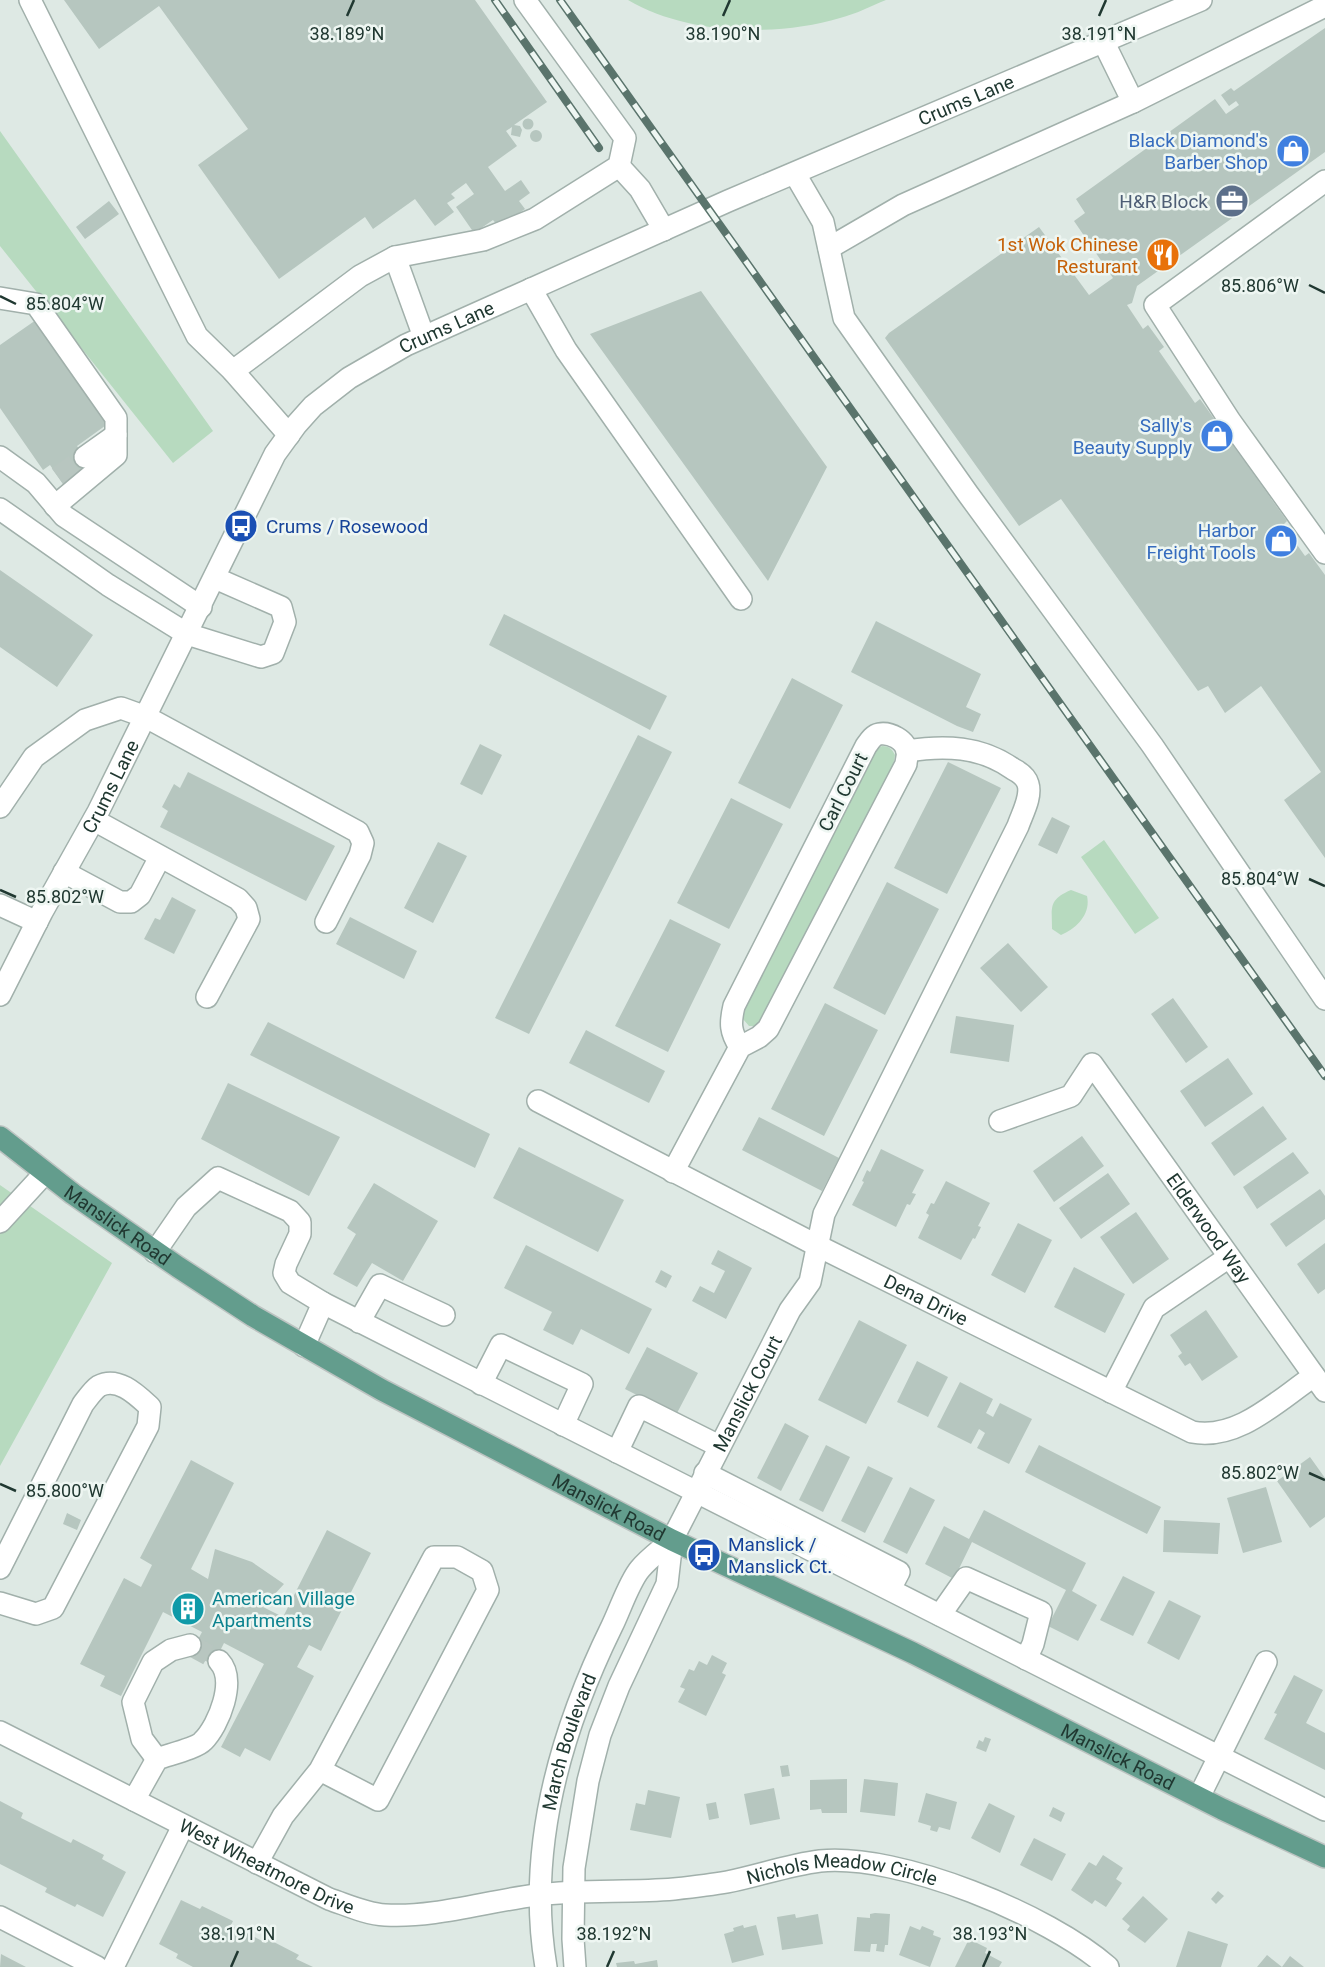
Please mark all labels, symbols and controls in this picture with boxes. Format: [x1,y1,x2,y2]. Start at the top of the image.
text: 38.189°N [310,23,384,44]
text: 38.190°N [686,23,760,44]
text: 38.191°N [1062,23,1136,44]
street label: Crums Lane [915,69,1017,130]
place label: Black Diamond's Barber Shop [1128,129,1268,174]
shop icon: Black Diamond's Barber Shop [1274,132,1312,170]
office icon: H&R Block [1213,182,1251,220]
place label: H&R Block [1119,190,1208,213]
place label: 1st Wok Chinese Resturant [997,233,1138,278]
restaurant icon: 1st Wok Chinese Resturant [1144,236,1182,274]
text: 85.806°W [1221,275,1299,296]
text: 85.804°W [26,293,104,314]
street label: Crums Lane [395,296,497,358]
place label: Sally's Beauty Supply [1073,414,1192,459]
shop icon: Sally's Beauty Supply [1198,417,1236,455]
bus stop icon: Crums / Rosewood [222,507,260,545]
place label: Crums / Rosewood [266,515,428,538]
place label: Harbor Freight Tools [1147,519,1257,564]
shop icon: Harbor Freight Tools [1262,522,1300,560]
street label: Crums Lane [77,736,143,837]
street label: Carl Court [813,749,873,835]
text: 85.804°W [1221,868,1299,889]
text: 85.802°W [26,886,104,907]
street label: Elderwood Way [1162,1168,1256,1288]
street label: Manslick Road [60,1180,175,1270]
street label: Dena Drive [880,1269,972,1330]
street label: Manslick Court [708,1331,787,1455]
text: 85.802°W [1221,1462,1299,1483]
street label: Manslick Road [548,1468,669,1546]
text: 85.800°W [26,1480,104,1501]
place label: Manslick / Manslick Ct. [728,1533,832,1578]
bus stop icon: Manslick / Manslick Ct. [685,1536,723,1574]
place label: American Village Apartments [212,1587,355,1632]
building icon: American Village Apartments [169,1590,207,1628]
street label: March Boulevard [537,1670,601,1812]
street label: Manslick Road [1057,1718,1179,1795]
street label: West Wheatmore Drive [176,1813,358,1919]
street label: Nichols Meadow Circle [744,1849,940,1890]
text: 38.191°N [201,1923,275,1944]
text: 38.192°N [577,1923,651,1944]
text: 38.193°N [953,1923,1027,1944]

